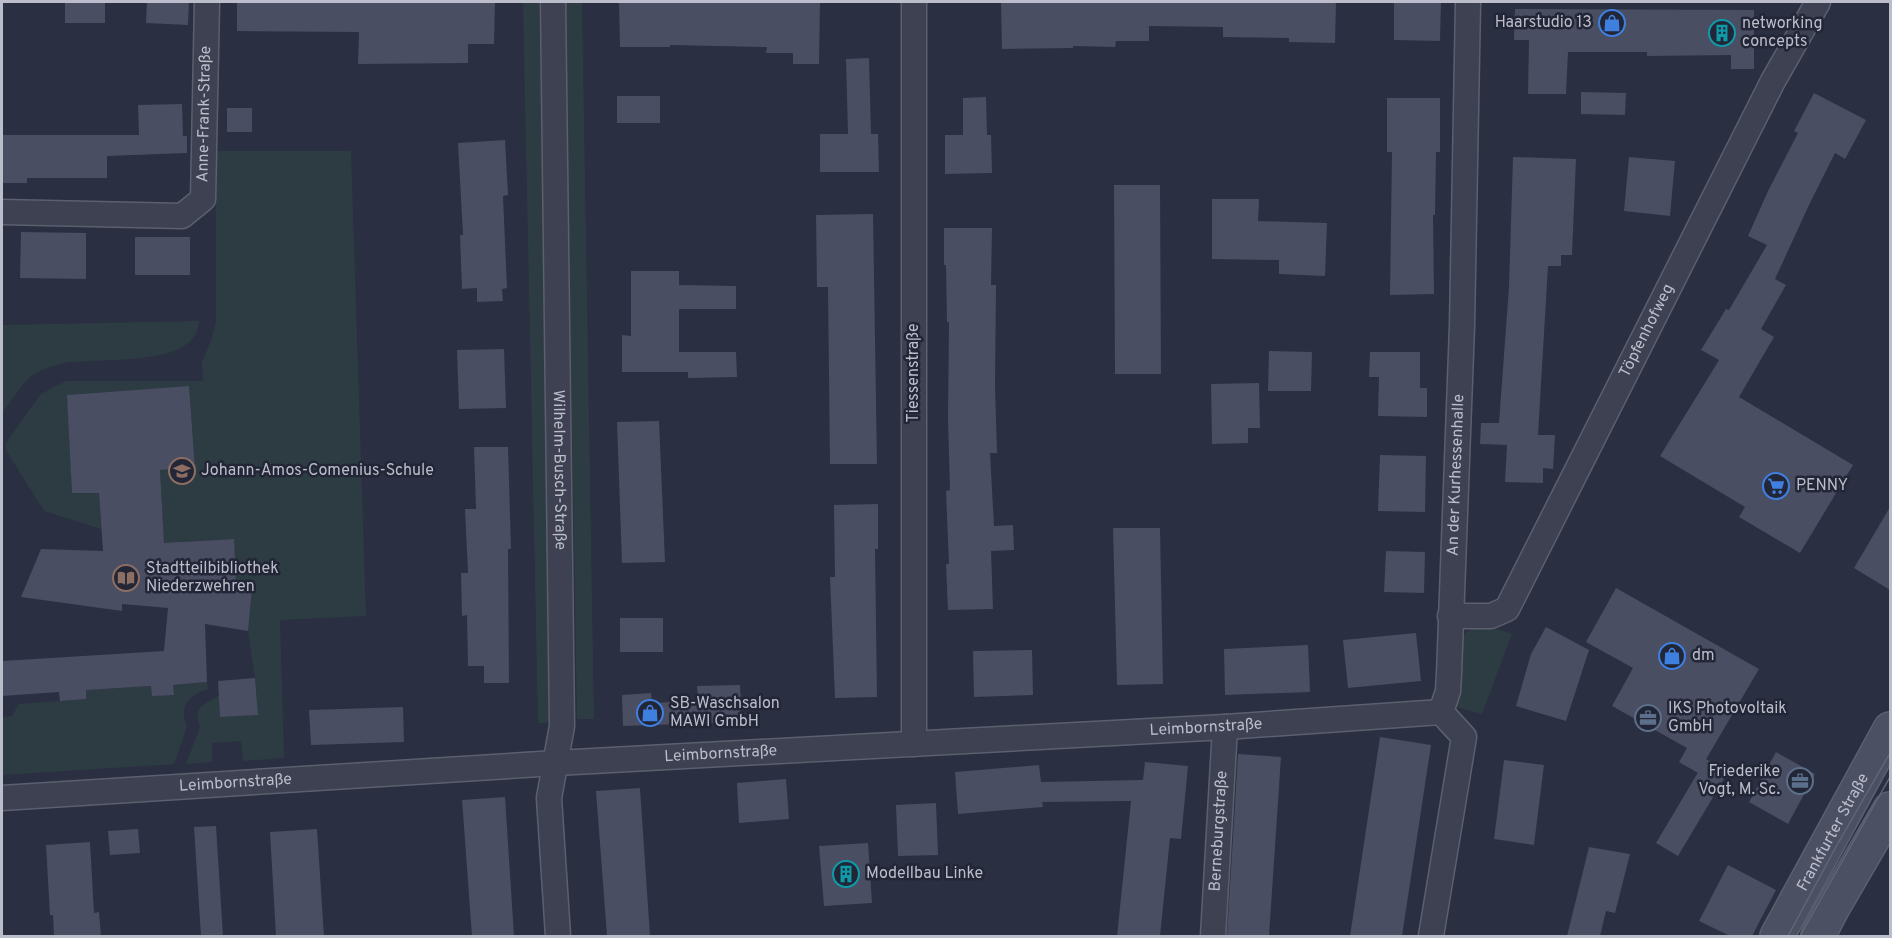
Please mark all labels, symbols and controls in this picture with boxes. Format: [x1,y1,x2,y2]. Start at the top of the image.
shop icon: Haarstudio 13 [1597,8,1627,38]
place label: Haarstudio 13 [1495,13,1592,33]
place label: networking concepts [1742,14,1823,52]
building icon: networking concepts [1707,18,1737,48]
street label: Anne-Frank-Straße [193,46,216,183]
street label: Töpfenhofweg [1615,281,1679,381]
street label: Tiessenstraße [904,324,924,422]
street label: Wilhelm-Busch-Straße [548,390,570,550]
street label: An der Kurhessenhalle [1443,394,1469,556]
school or university icon: Johann-Amos-Comenius-Schule [167,456,197,486]
place label: Johann-Amos-Comenius-Schule [201,461,434,481]
supermarket icon: PENNY [1761,471,1791,501]
place label: PENNY [1796,476,1848,496]
place label: Stadtteilbibliothek Niederzwehren [146,559,279,597]
library icon: Stadtteilbibliothek Niederzwehren [111,563,141,593]
shop icon: dm [1657,641,1687,671]
place label: dm [1692,646,1715,666]
place label: SB-Waschsalon MAWI GmbH [670,694,780,732]
shop icon: SB-Waschsalon MAWI GmbH [635,698,665,728]
place label: IKS Photovoltaik GmbH [1668,699,1787,737]
office icon: IKS Photovoltaik GmbH [1633,703,1663,733]
street label: Leimbornstraße [1149,714,1263,741]
street label: Leimbornstraße [664,741,778,767]
place label: Friederike Vogt, M. Sc. [1699,762,1780,800]
office icon: Friederike Vogt, M. Sc. [1785,766,1815,796]
street label: Leimbornstraße [178,770,293,797]
street label: Berneburgstraße [1206,770,1232,892]
street label: Frankfurter Straße [1793,770,1874,895]
building icon: Modellbau Linke [831,859,861,889]
place label: Modellbau Linke [866,864,983,884]

